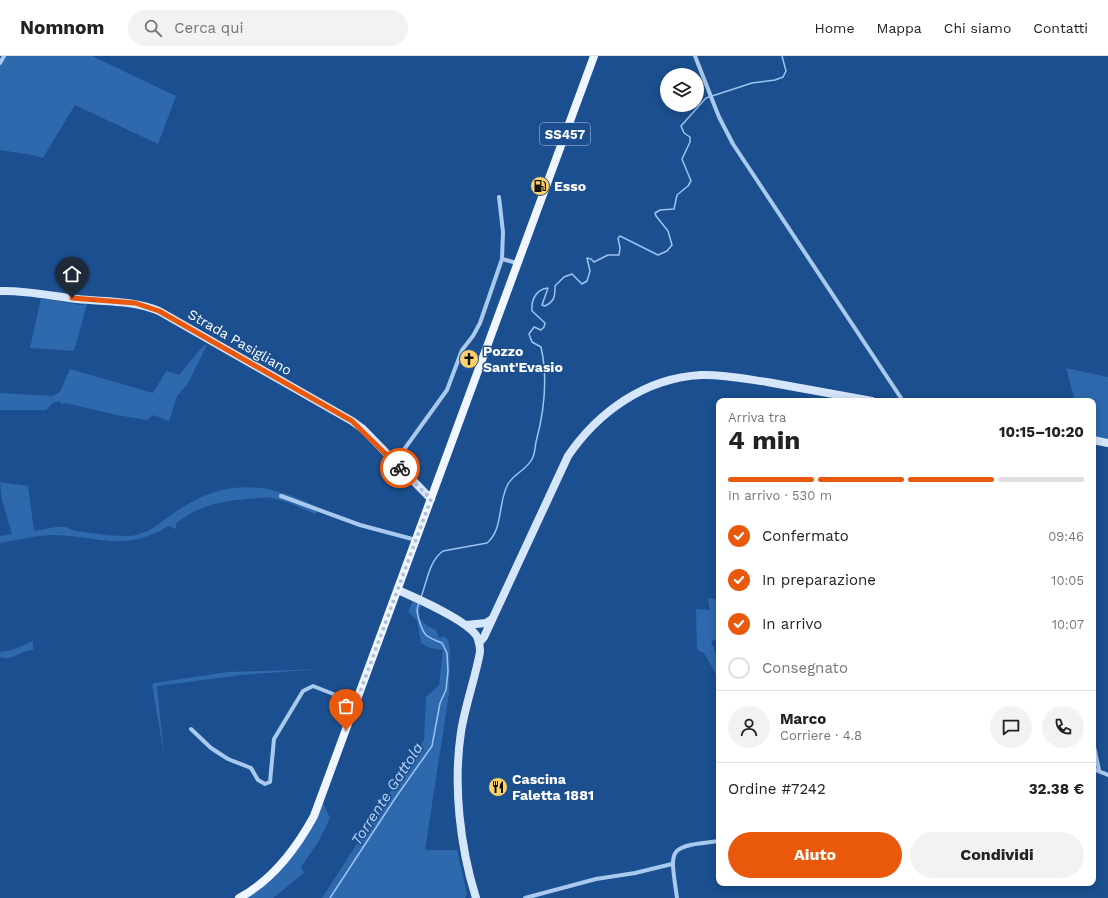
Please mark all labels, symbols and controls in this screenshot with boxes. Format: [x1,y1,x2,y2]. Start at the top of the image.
search box [128,10,408,46]
text: Nomnom [20,16,104,39]
icon: search [142,17,164,39]
text: Cerca qui [174,19,243,37]
text: Home [815,20,855,36]
text: Mappa [877,20,922,36]
text: Chi siamo [944,20,1011,36]
text: Contatti [1033,20,1088,36]
map controls [660,68,704,112]
button: layers [660,68,704,112]
road number: SS457 [540,123,590,145]
fuel station icon: Esso [529,175,551,197]
place label: Esso [554,178,586,194]
pin [55,257,89,298]
icon: home [61,263,83,285]
street label: Strada Pasigliano [185,306,295,378]
place label: Pozzo Sant'Evasio [483,343,563,375]
church icon: Pozzo Sant'Evasio [458,348,480,370]
text: Arriva tra [728,410,786,425]
text: 10:15–10:20 [999,423,1084,441]
text: 4 min [728,425,800,455]
courier [380,448,420,488]
icon: bike [389,457,411,479]
text: In arrivo · 530 m [728,488,832,503]
icon: check [728,525,750,547]
text: Confermato [762,527,849,545]
text: 09:46 [1048,529,1084,544]
icon: check [728,569,750,591]
text: In preparazione [762,571,876,589]
text: 10:05 [1051,573,1084,588]
icon: check [728,613,750,635]
text: In arrivo [762,615,822,633]
text: 10:07 [1052,617,1084,632]
text: Consegnato [762,659,848,677]
pin [329,689,363,730]
icon: bag [335,695,357,717]
button: person [728,706,770,748]
button: chat [990,706,1032,748]
button: phone [1042,706,1084,748]
text: Marco [780,710,826,728]
text: Corriere · 4.8 [780,728,862,743]
water label: Torrente Gattola [347,739,427,849]
place label: Cascina Faletta 1881 [512,771,594,803]
restaurant icon: Cascina Faletta 1881 [487,776,509,798]
text: Ordine #7242 [728,780,826,798]
text: 32.38 € [1029,780,1084,798]
button: Aiuto [728,832,902,878]
button: Condividi [910,832,1084,878]

